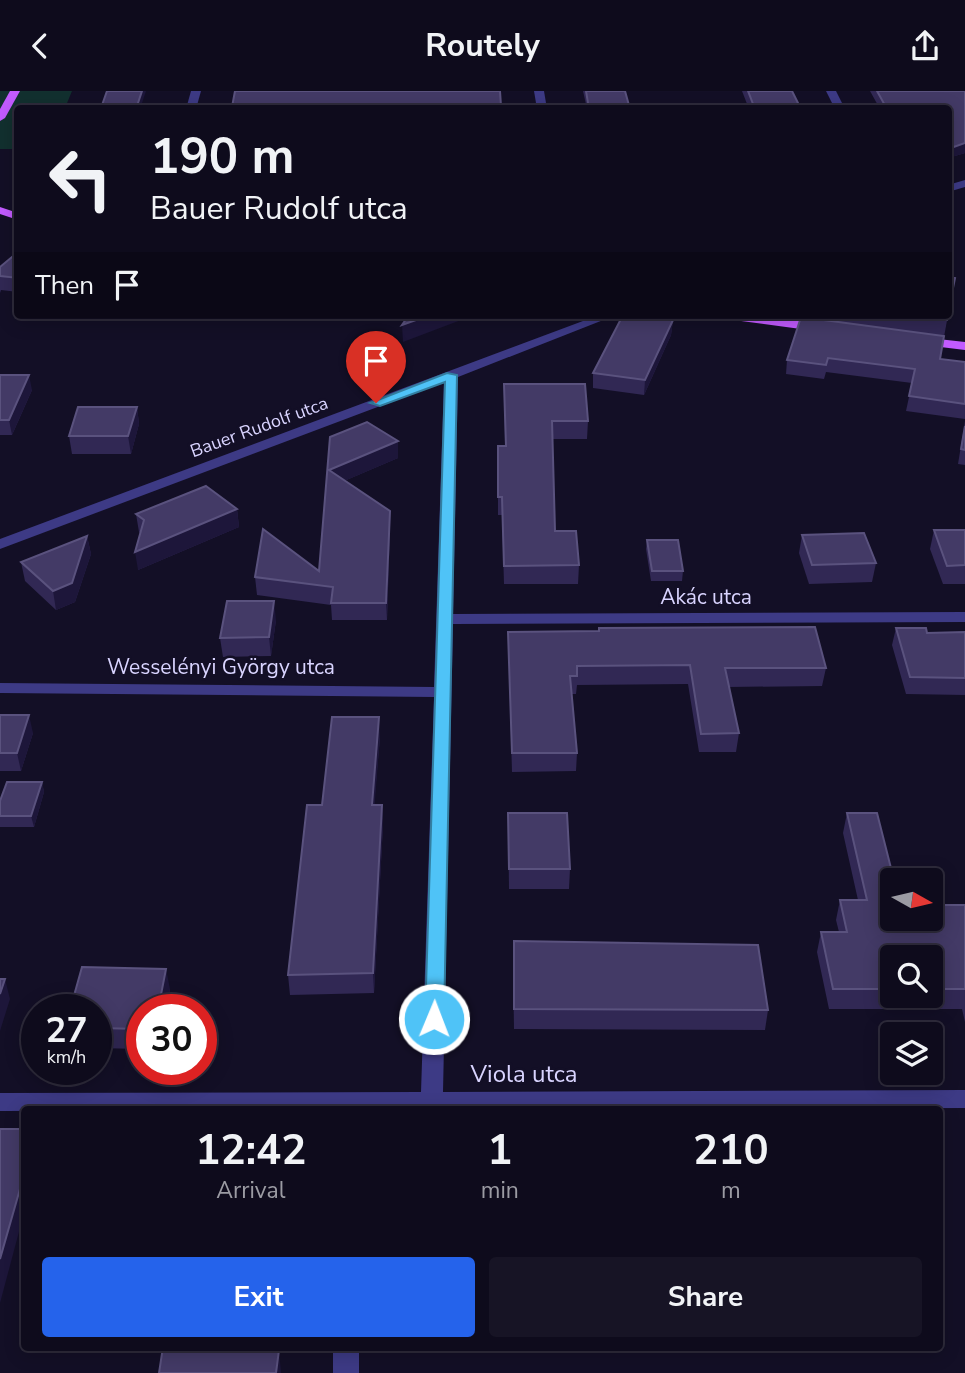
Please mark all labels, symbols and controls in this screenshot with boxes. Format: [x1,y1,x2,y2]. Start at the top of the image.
text: Routely [425,24,540,67]
icon: back [21,27,59,65]
icon: share [906,27,944,65]
text: 190 m [150,123,294,190]
icon: left [35,133,126,224]
text: Bauer Rudolf utca [150,187,408,230]
icon: arrive [108,266,146,304]
text: Then [35,268,94,303]
pin [346,331,406,403]
icon: arrive [357,342,395,380]
street label: Bauer Rudolf utca [187,391,331,463]
street label: Akác utca [660,583,752,611]
street label: Wesselényi György utca [107,653,335,681]
north arrow [880,868,943,931]
map controls [880,868,943,1085]
button: search [880,945,943,1008]
position arrow [397,982,471,1056]
speed limit sign: 30 [126,994,217,1085]
text: 27 [45,1007,88,1054]
button: layers [880,1022,943,1085]
text: km/h [47,1045,86,1069]
street label: Viola utca [470,1058,577,1090]
text: 12:42 [195,1122,306,1179]
text: 1 [487,1122,512,1179]
text: 210 [693,1122,769,1179]
text: Arrival [216,1175,285,1206]
text: min [481,1175,519,1206]
text: m [721,1175,741,1206]
button: Exit [42,1257,475,1337]
button: Share [489,1257,922,1337]

